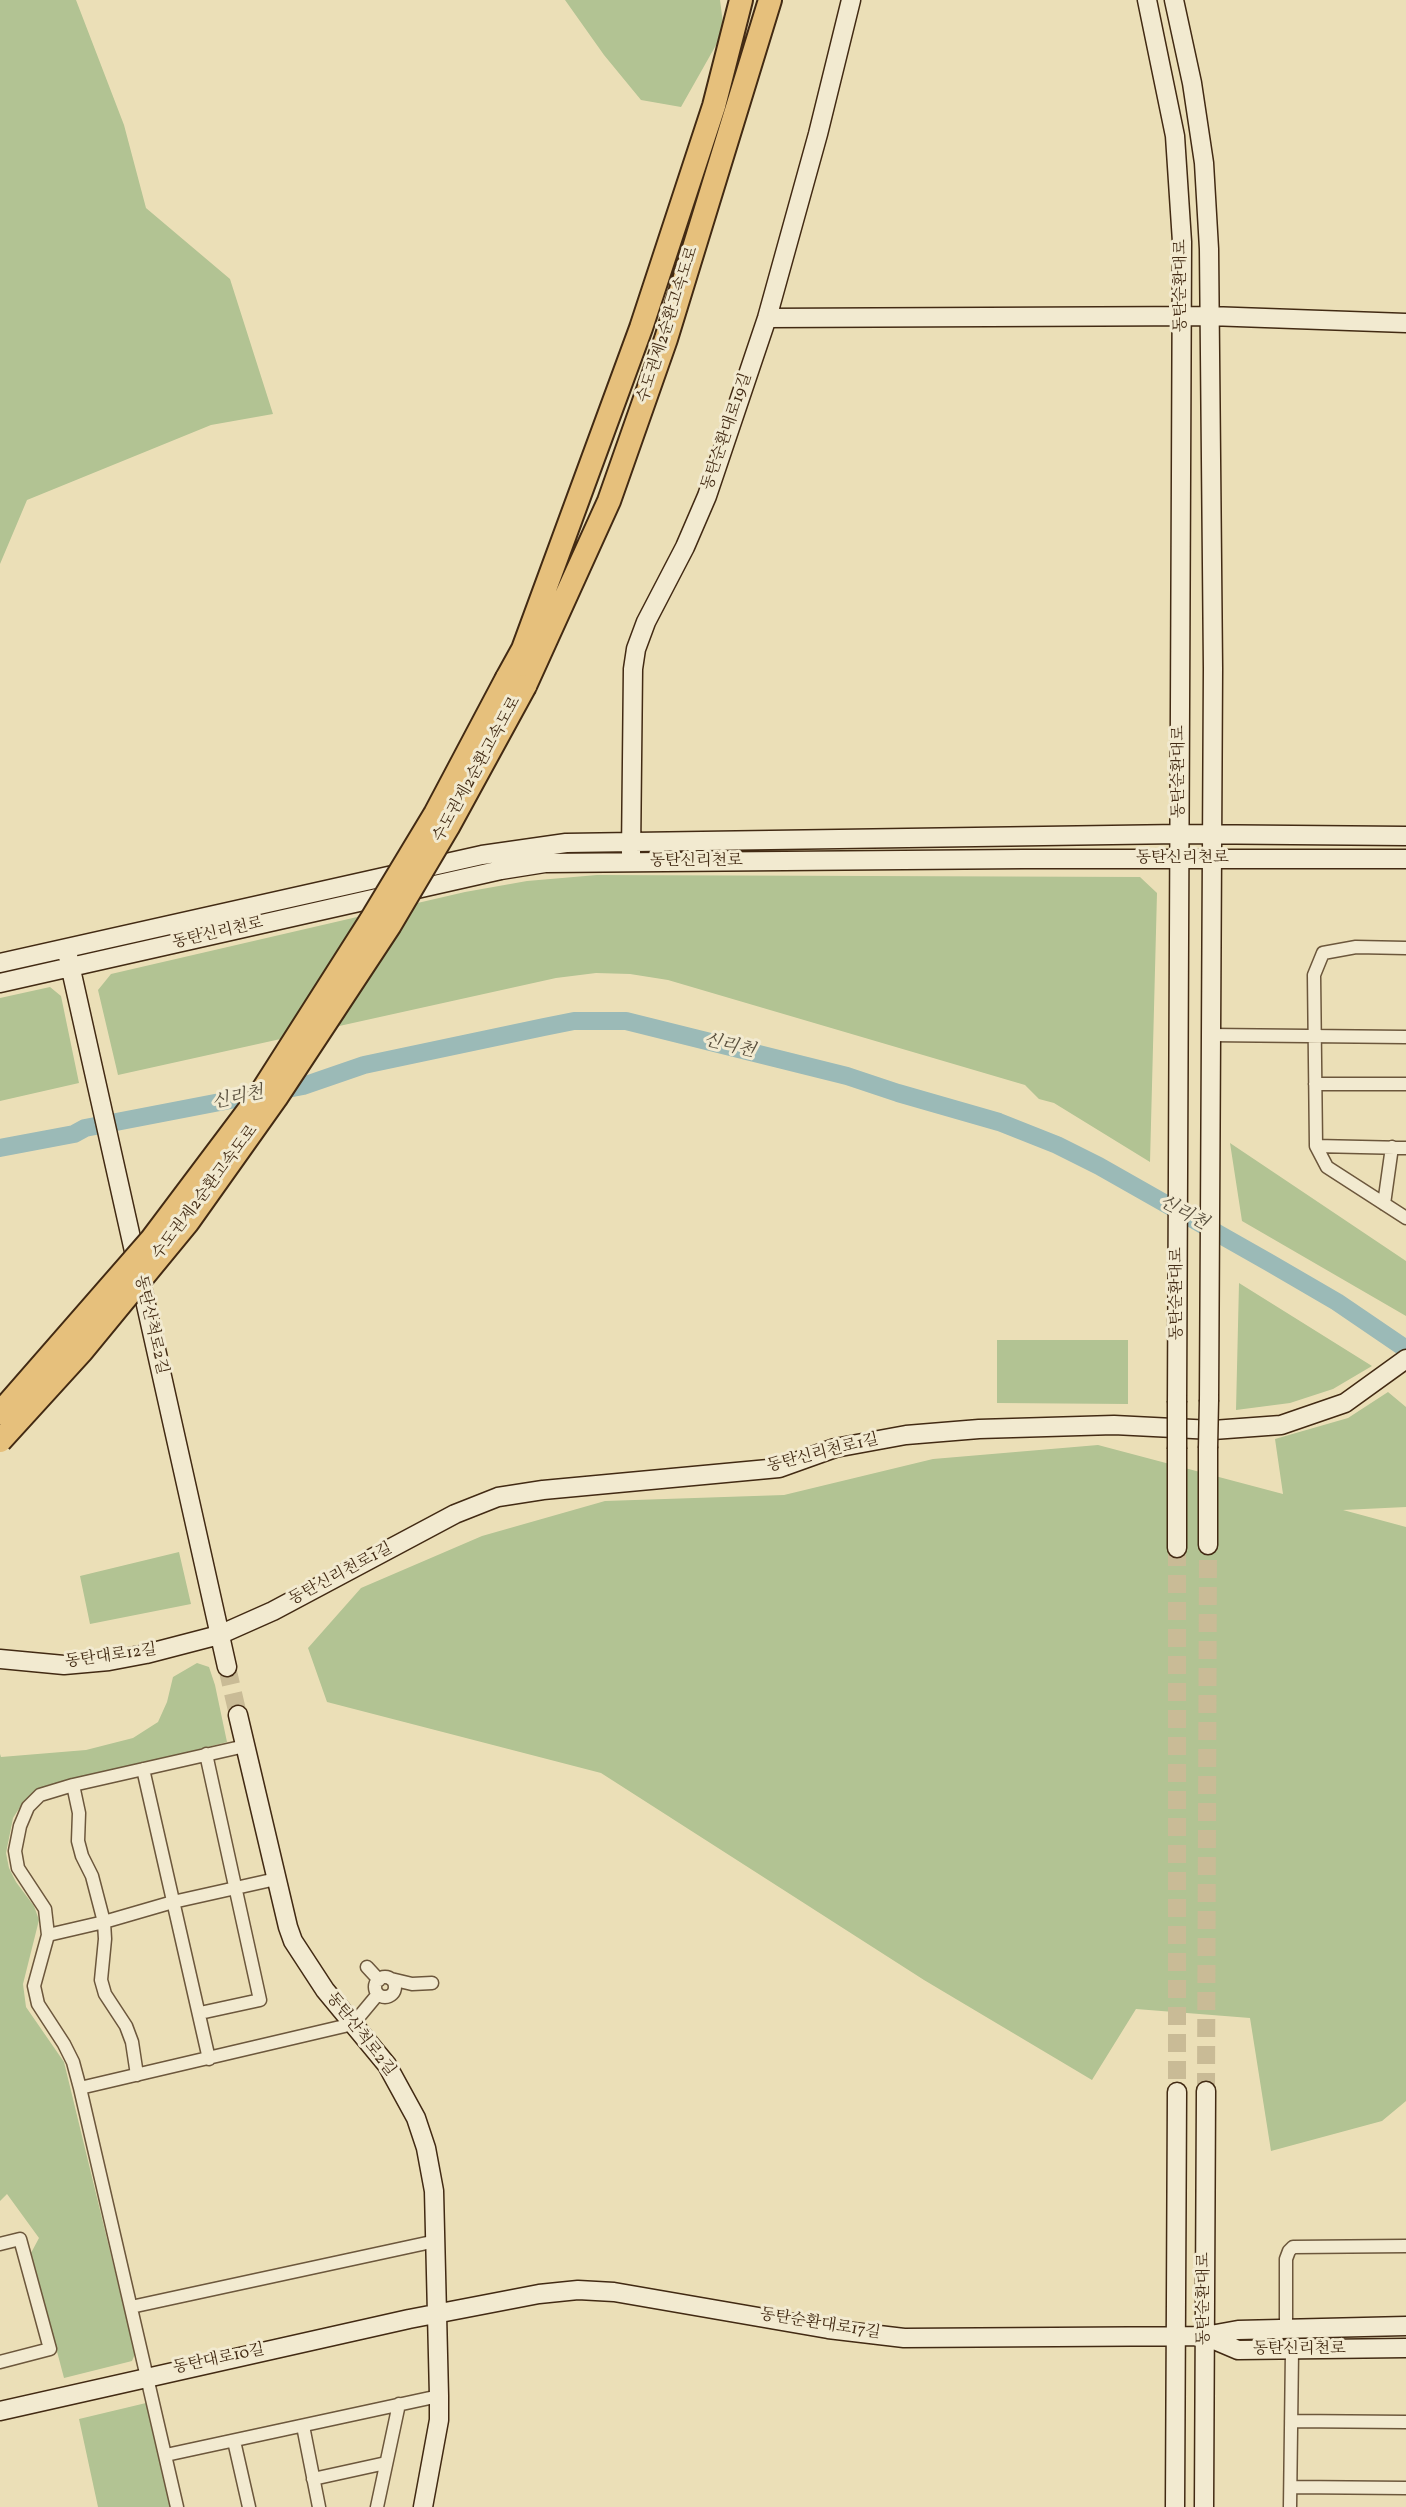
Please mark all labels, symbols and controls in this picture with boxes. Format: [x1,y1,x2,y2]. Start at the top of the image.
street label: 동탄순환대로 [1172,240,1192,332]
street label: 수도권제2순환고속도로 [635,244,703,406]
street label: 동탄순환대로19길 [699,371,757,493]
street label: 수도권제2순환고속도로 [430,694,526,846]
street label: 동탄순환대로 [1170,726,1190,818]
street label: 동탄신리천로 [1136,849,1228,869]
street label: 동탄신리천로 [650,852,742,872]
street label: 동탄신리천로 [171,914,265,954]
water label: 신리천 [701,1030,757,1064]
water label: 신리천 [210,1083,266,1115]
street label: 수도권제2순환고속도로 [149,1122,263,1264]
water label: 신리천 [1155,1192,1211,1236]
street label: 동탄순환대로 [1168,1248,1188,1340]
street label: 동탄산척로2길 [129,1273,171,1377]
street label: 동탄신리천로1길 [765,1431,881,1477]
street label: 동탄신리천로1길 [286,1540,396,1610]
street label: 동탄대로12길 [64,1641,158,1673]
street label: 동탄산척로2길 [321,1989,399,2081]
street label: 동탄순환대로 [1195,2253,1215,2345]
street label: 동탄순환대로17길 [758,2306,882,2344]
street label: 동탄신리천로 [1253,2340,1345,2360]
street label: 동탄대로10길 [171,2341,267,2379]

